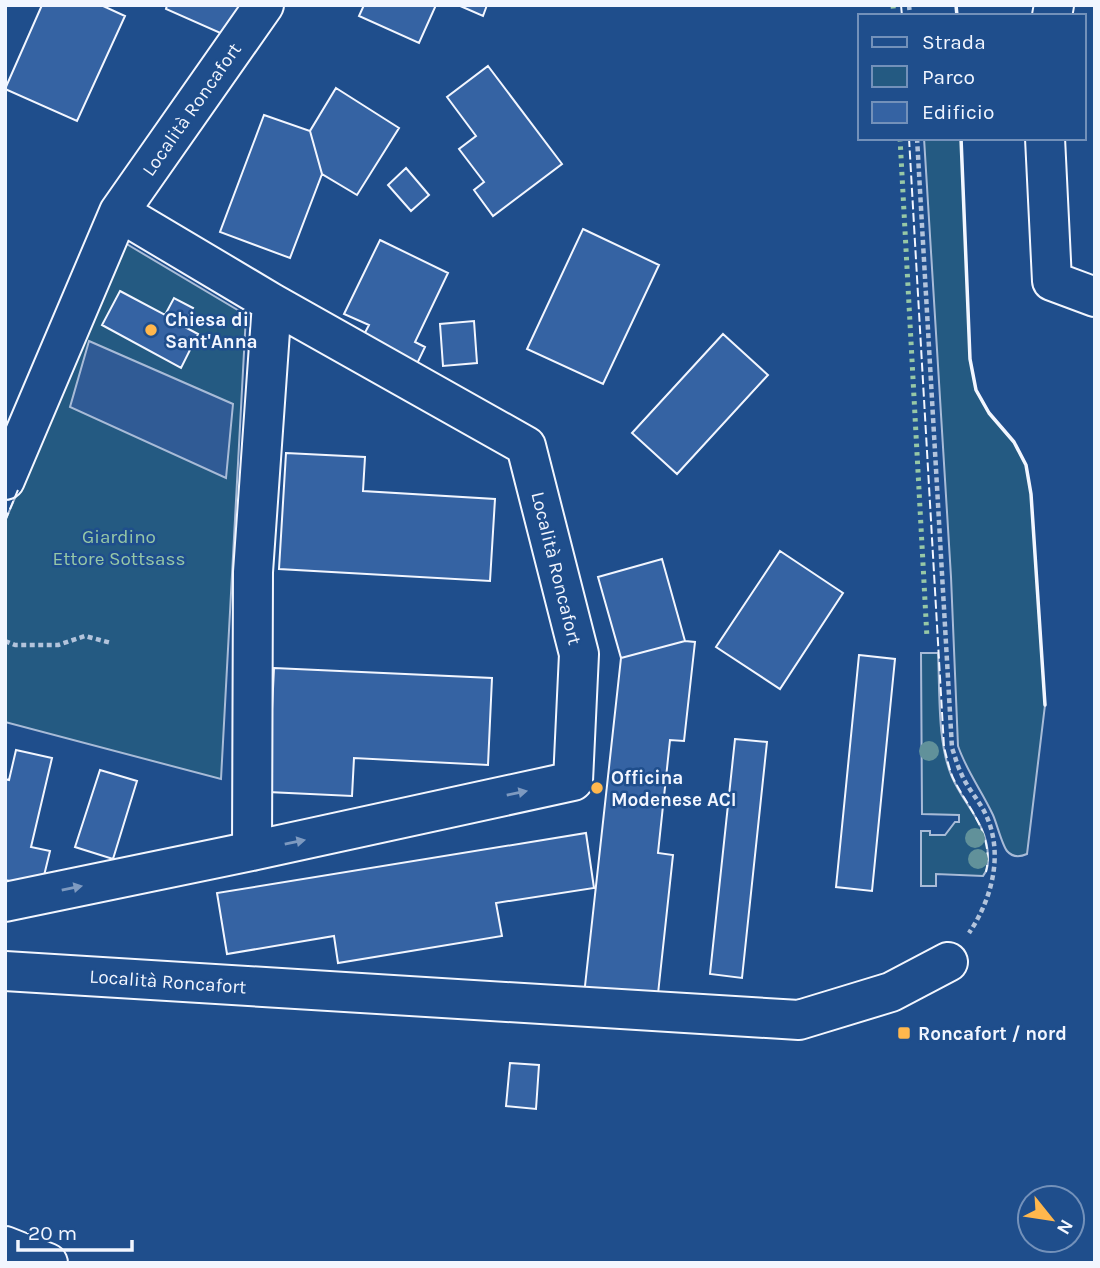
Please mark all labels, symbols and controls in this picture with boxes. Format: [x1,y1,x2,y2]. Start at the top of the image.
legend [858,14,1086,140]
text: Strada [922,30,986,54]
street label: Località Roncafort [138,39,246,180]
text: Parco [922,65,975,89]
text: Edificio [922,100,995,124]
place label: Chiesa di Sant'Anna [165,309,258,353]
marker: Chiesa di Sant'Anna [143,322,159,338]
street label: Località Roncafort [526,489,586,647]
park label: Giardino Ettore Sottsass [52,526,186,570]
place label: Officina Modenese ACI [611,767,737,811]
marker: Officina Modenese ACI [589,780,605,796]
one-way arrow [506,788,528,799]
one-way arrow [284,836,306,847]
one-way arrow [61,882,83,893]
street label: Località Roncafort [89,966,247,998]
place label: Roncafort / nord [918,1023,1067,1045]
marker: Roncafort / nord [896,1025,912,1041]
north arrow [1016,1184,1086,1254]
scale bar [18,1208,131,1252]
text: N [1052,1216,1078,1238]
text: 20 m [28,1221,77,1245]

